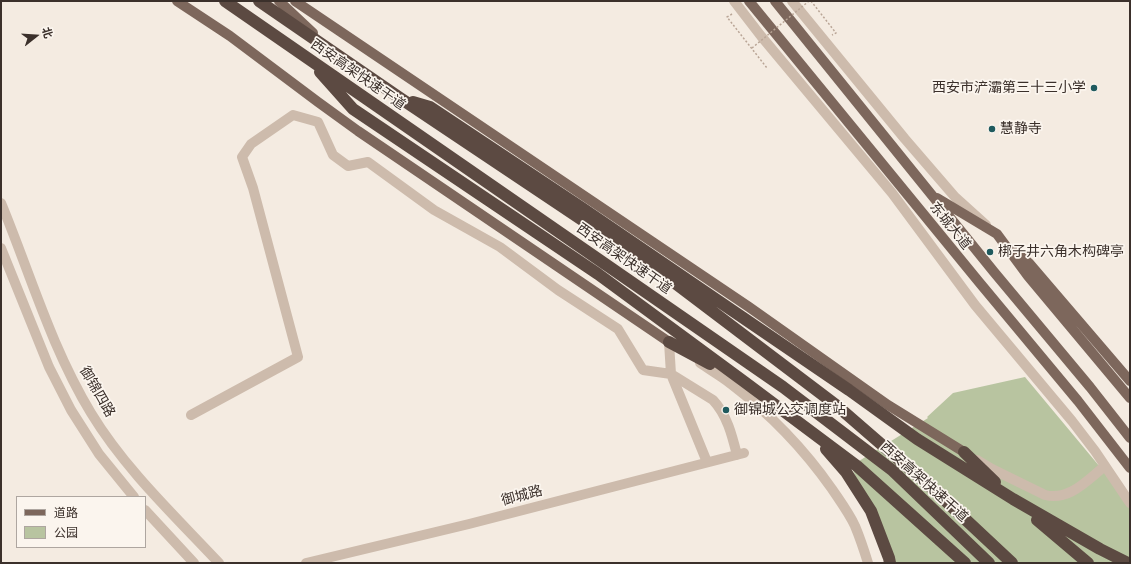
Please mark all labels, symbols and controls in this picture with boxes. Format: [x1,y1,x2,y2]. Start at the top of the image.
north arrow [16,16,56,56]
text: 北 [39,25,57,40]
street label: 西安高架快速干道 [307,36,409,114]
place label: 西安市浐灞第三十三小学 [932,80,1086,96]
marker: 西安市浐灞第三十三小学 [1089,83,1099,93]
place label: 慧静寺 [1000,121,1042,137]
marker: 慧静寺 [987,124,997,134]
street label: 东城大道 [926,199,974,253]
street label: 西安高架快速干道 [573,220,675,298]
place label: 梆子井六角木构碑亭 [998,244,1124,260]
marker: 梆子井六角木构碑亭 [985,247,995,257]
street label: 御锦四路 [76,364,118,420]
place label: 御锦城公交调度站 [734,402,846,418]
marker: 御锦城公交调度站 [721,405,731,415]
street label: 西安高架快速干道 [877,438,971,526]
street label: 御城路 [500,482,544,510]
legend [16,496,146,548]
text: 道路 [54,504,78,521]
text: 公园 [54,524,78,541]

